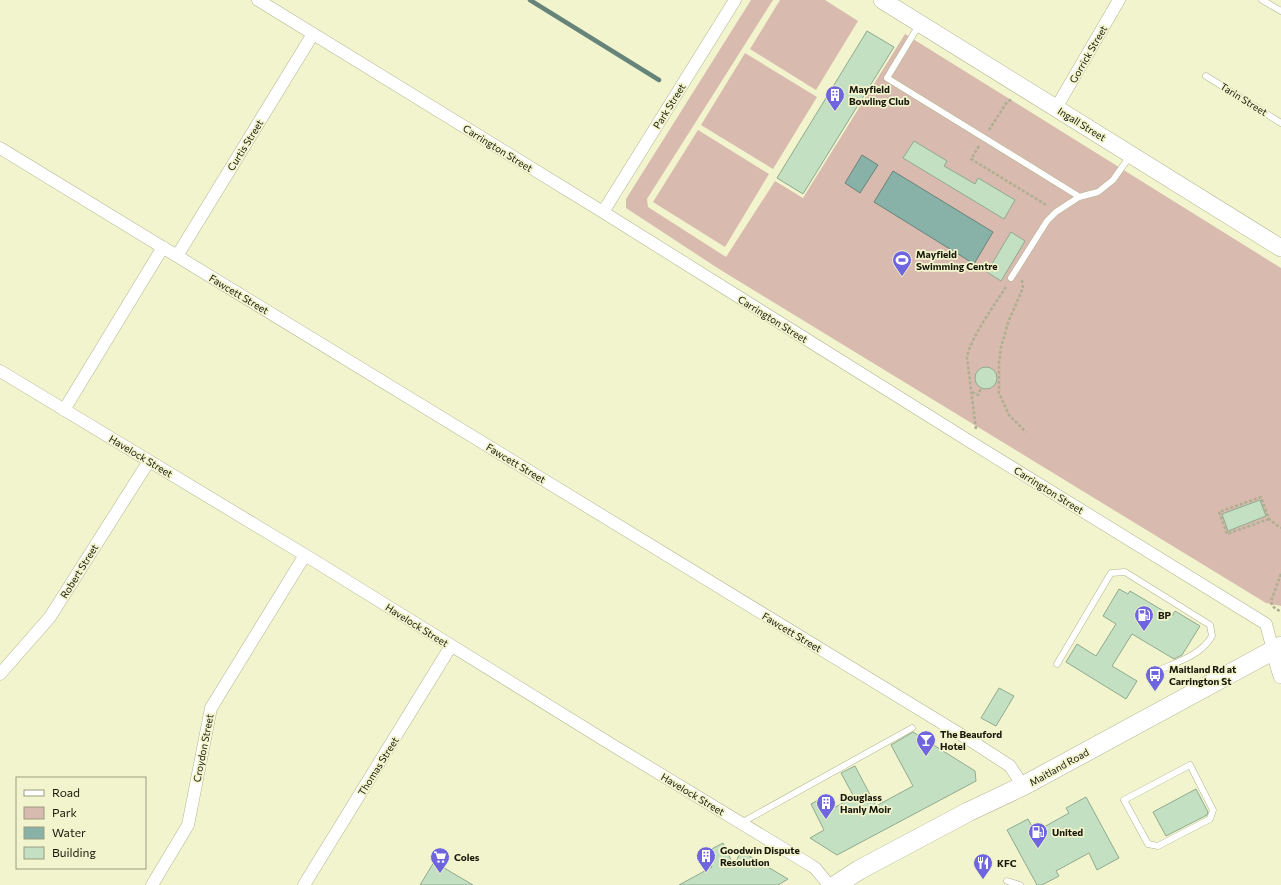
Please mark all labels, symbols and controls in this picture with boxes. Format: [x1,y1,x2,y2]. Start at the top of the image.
street label: Gorrick Street [1067,23,1109,85]
street label: Tarin Street [1218,80,1270,118]
street label: Park Street [650,81,688,131]
place label: Mayfield Bowling Club [849,83,910,107]
building icon: Mayfield Bowling Club [824,84,846,112]
street label: Ingall Street [1056,105,1108,143]
street label: Curtis Street [225,117,265,173]
street label: Carrington Street [461,122,535,174]
place label: Mayfield Swimming Centre [916,248,998,272]
sports icon: Mayfield Swimming Centre [891,249,913,277]
street label: Fawcett Street [207,272,271,316]
street label: Carrington Street [736,293,810,345]
street label: Havelock Street [107,432,175,480]
street label: Fawcett Street [484,441,548,485]
street label: Carrington Street [1012,464,1086,516]
street label: Robert Street [58,542,100,600]
street label: Havelock Street [383,601,451,649]
fuel station icon: BP [1133,604,1155,632]
place label: BP [1158,609,1172,621]
street label: Fawcett Street [760,610,824,654]
place label: Maitland Rd at Carrington St [1169,663,1236,687]
bus stop icon: Maitland Rd at Carrington St [1144,664,1166,692]
street label: Croydon Street [191,713,215,783]
place label: The Beauford Hotel [940,728,1002,752]
bar icon: The Beauford Hotel [915,729,937,757]
street label: Thomas Street [355,734,401,798]
street label: Maitland Road [1027,746,1091,788]
street label: Havelock Street [659,770,727,818]
legend [16,777,146,869]
text: Road [52,785,80,799]
place label: Douglass Hanly Moir [840,791,891,815]
building icon: Douglass Hanly Moir [815,792,837,820]
text: Park [52,805,78,819]
fuel station icon: United [1027,821,1049,849]
text: Water [52,825,86,839]
place label: United [1052,826,1083,838]
place label: Goodwin Dispute Resolution [720,844,800,868]
text: Building [52,845,96,859]
building icon: Goodwin Dispute Resolution [695,845,717,873]
supermarket icon: Coles [429,846,451,874]
place label: Coles [454,851,480,863]
restaurant icon: KFC [972,852,994,880]
place label: KFC [997,857,1017,869]

